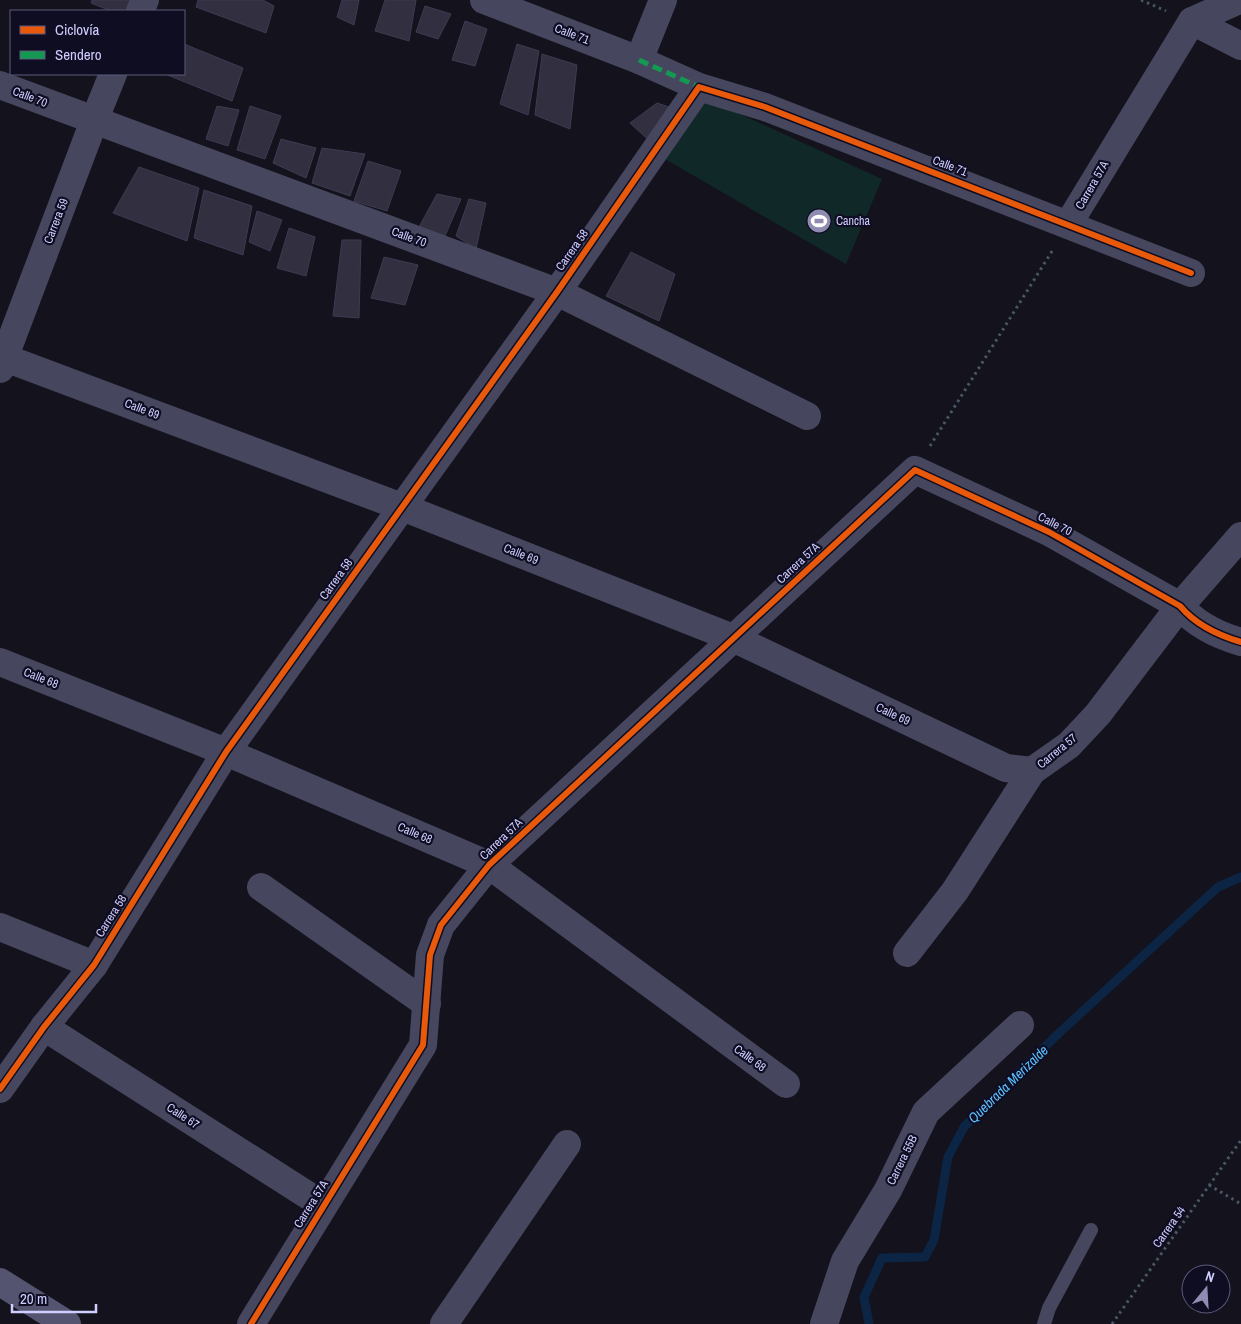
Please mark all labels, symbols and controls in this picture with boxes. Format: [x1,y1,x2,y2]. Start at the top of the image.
legend [10,10,185,75]
text: Ciclovía [55,19,100,40]
street label: Calle 71 [552,20,592,48]
text: Sendero [55,44,102,65]
street label: Calle 70 [10,83,50,111]
street label: Calle 71 [930,152,970,180]
street label: Carrera 57A [1072,157,1113,212]
street label: Carrera 59 [40,196,72,246]
sports icon: Cancha [806,208,832,234]
place label: Cancha [836,213,870,229]
street label: Calle 70 [389,223,429,251]
street label: Carrera 58 [552,226,592,274]
street label: Calle 69 [122,395,162,423]
street label: Calle 70 [1035,509,1075,539]
street label: Carrera 57A [773,539,823,587]
street label: Calle 69 [501,540,541,568]
street label: Carrera 58 [316,555,356,603]
street label: Calle 68 [21,664,61,692]
street label: Calle 69 [873,699,913,729]
street label: Carrera 57 [1034,730,1081,772]
street label: Carrera 57A [476,814,526,863]
street label: Calle 68 [395,819,435,847]
street label: Carrera 58 [92,892,130,940]
street label: Calle 68 [731,1041,769,1075]
water label: Quebrada Merizalde [964,1041,1052,1127]
street label: Calle 67 [164,1099,203,1133]
street label: Carrera 55B [883,1132,921,1188]
street label: Carrera 57A [290,1177,332,1231]
street label: Carrera 54 [1149,1203,1189,1251]
north arrow [1181,1264,1231,1314]
text: N [1203,1267,1217,1286]
scale bar [12,1282,96,1314]
text: 20 m [20,1288,47,1309]

